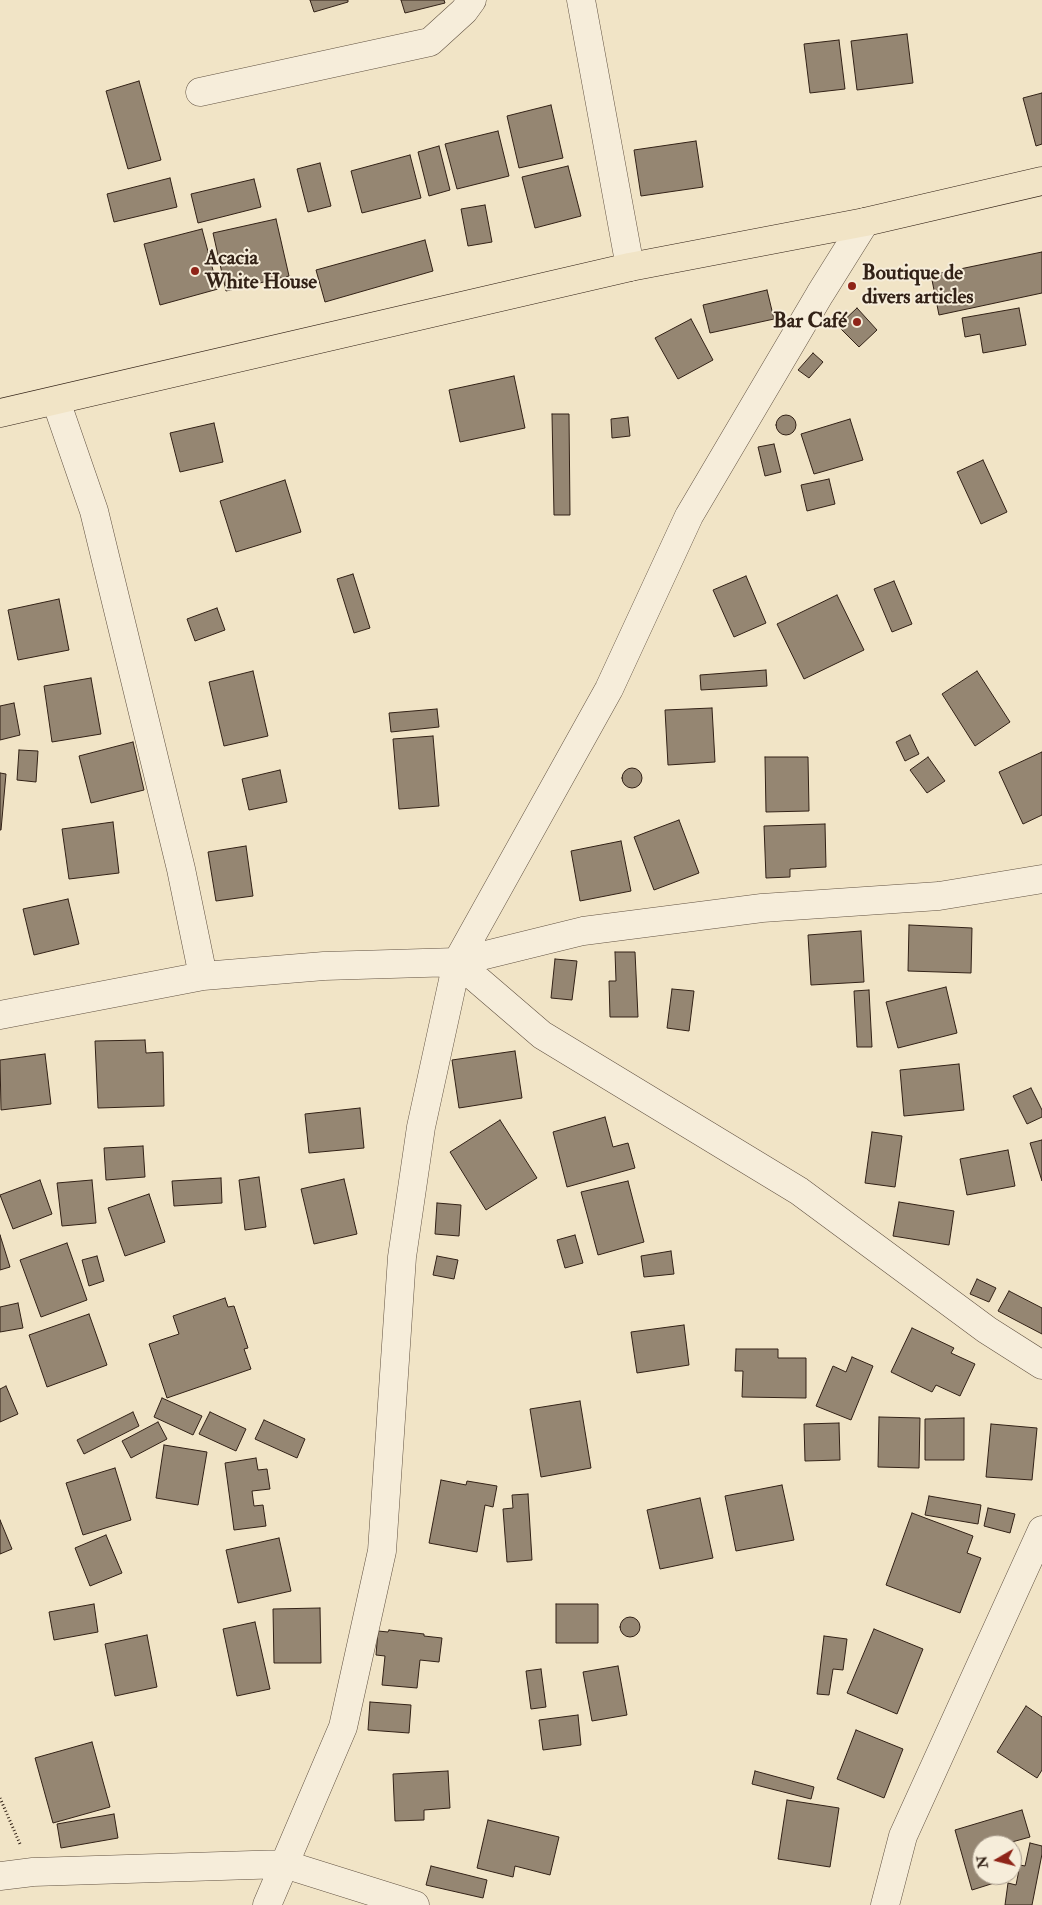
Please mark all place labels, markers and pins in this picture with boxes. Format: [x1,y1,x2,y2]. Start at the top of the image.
place label: Acacia White House [205,246,317,296]
place label: Boutique de divers articles [862,261,973,311]
marker: Acacia White House [189,265,201,277]
marker: Boutique de divers articles [846,280,858,292]
place label: Bar Café [773,309,847,335]
marker: Bar Café [851,316,863,328]

